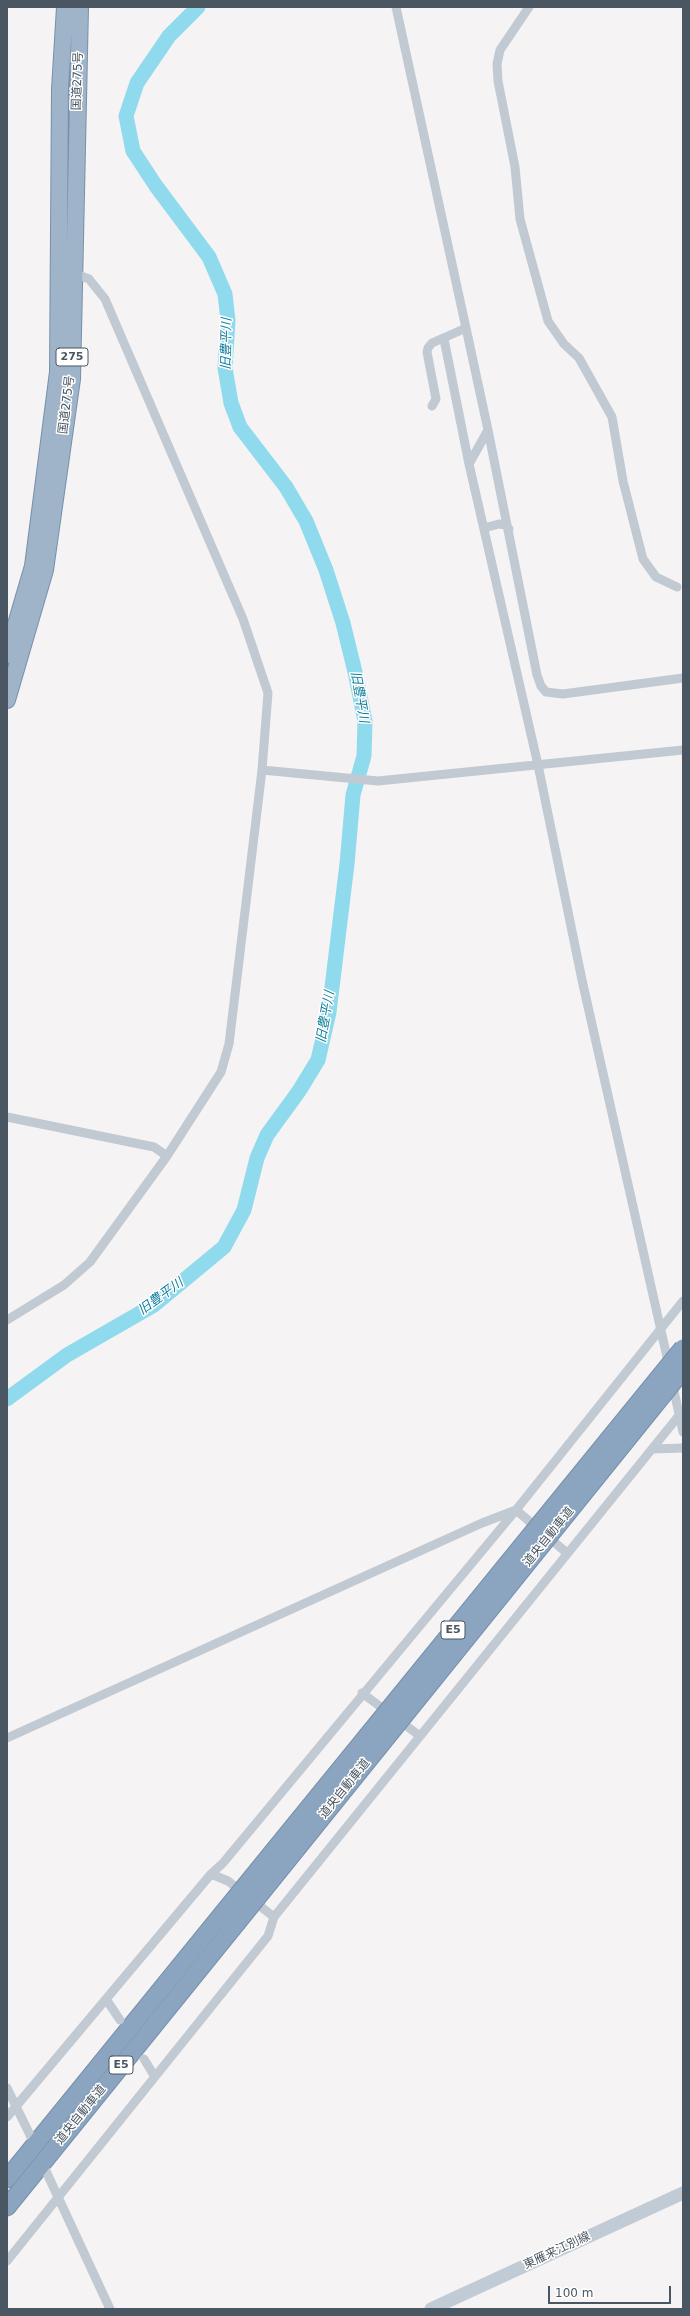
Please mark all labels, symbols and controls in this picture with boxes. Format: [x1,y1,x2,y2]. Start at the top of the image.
street label: 国道275号 [70,51,86,111]
water label: 旧豊平川 [219,318,235,370]
road number: 275 [56,348,88,366]
street label: 国道275号 [56,375,78,435]
water label: 旧豊平川 [347,670,371,724]
water label: 旧豊平川 [314,990,338,1044]
water label: 旧豊平川 [135,1275,187,1319]
street label: 道央自動車道 [521,1504,577,1570]
road number: E5 [441,1621,465,1639]
street label: 道央自動車道 [317,1756,373,1822]
road number: E5 [109,2056,133,2074]
street label: 道央自動車道 [53,2082,109,2148]
street label: 東雁来江別線 [521,2229,593,2273]
scale bar [550,2278,673,2304]
text: 100 m [555,2286,593,2300]

